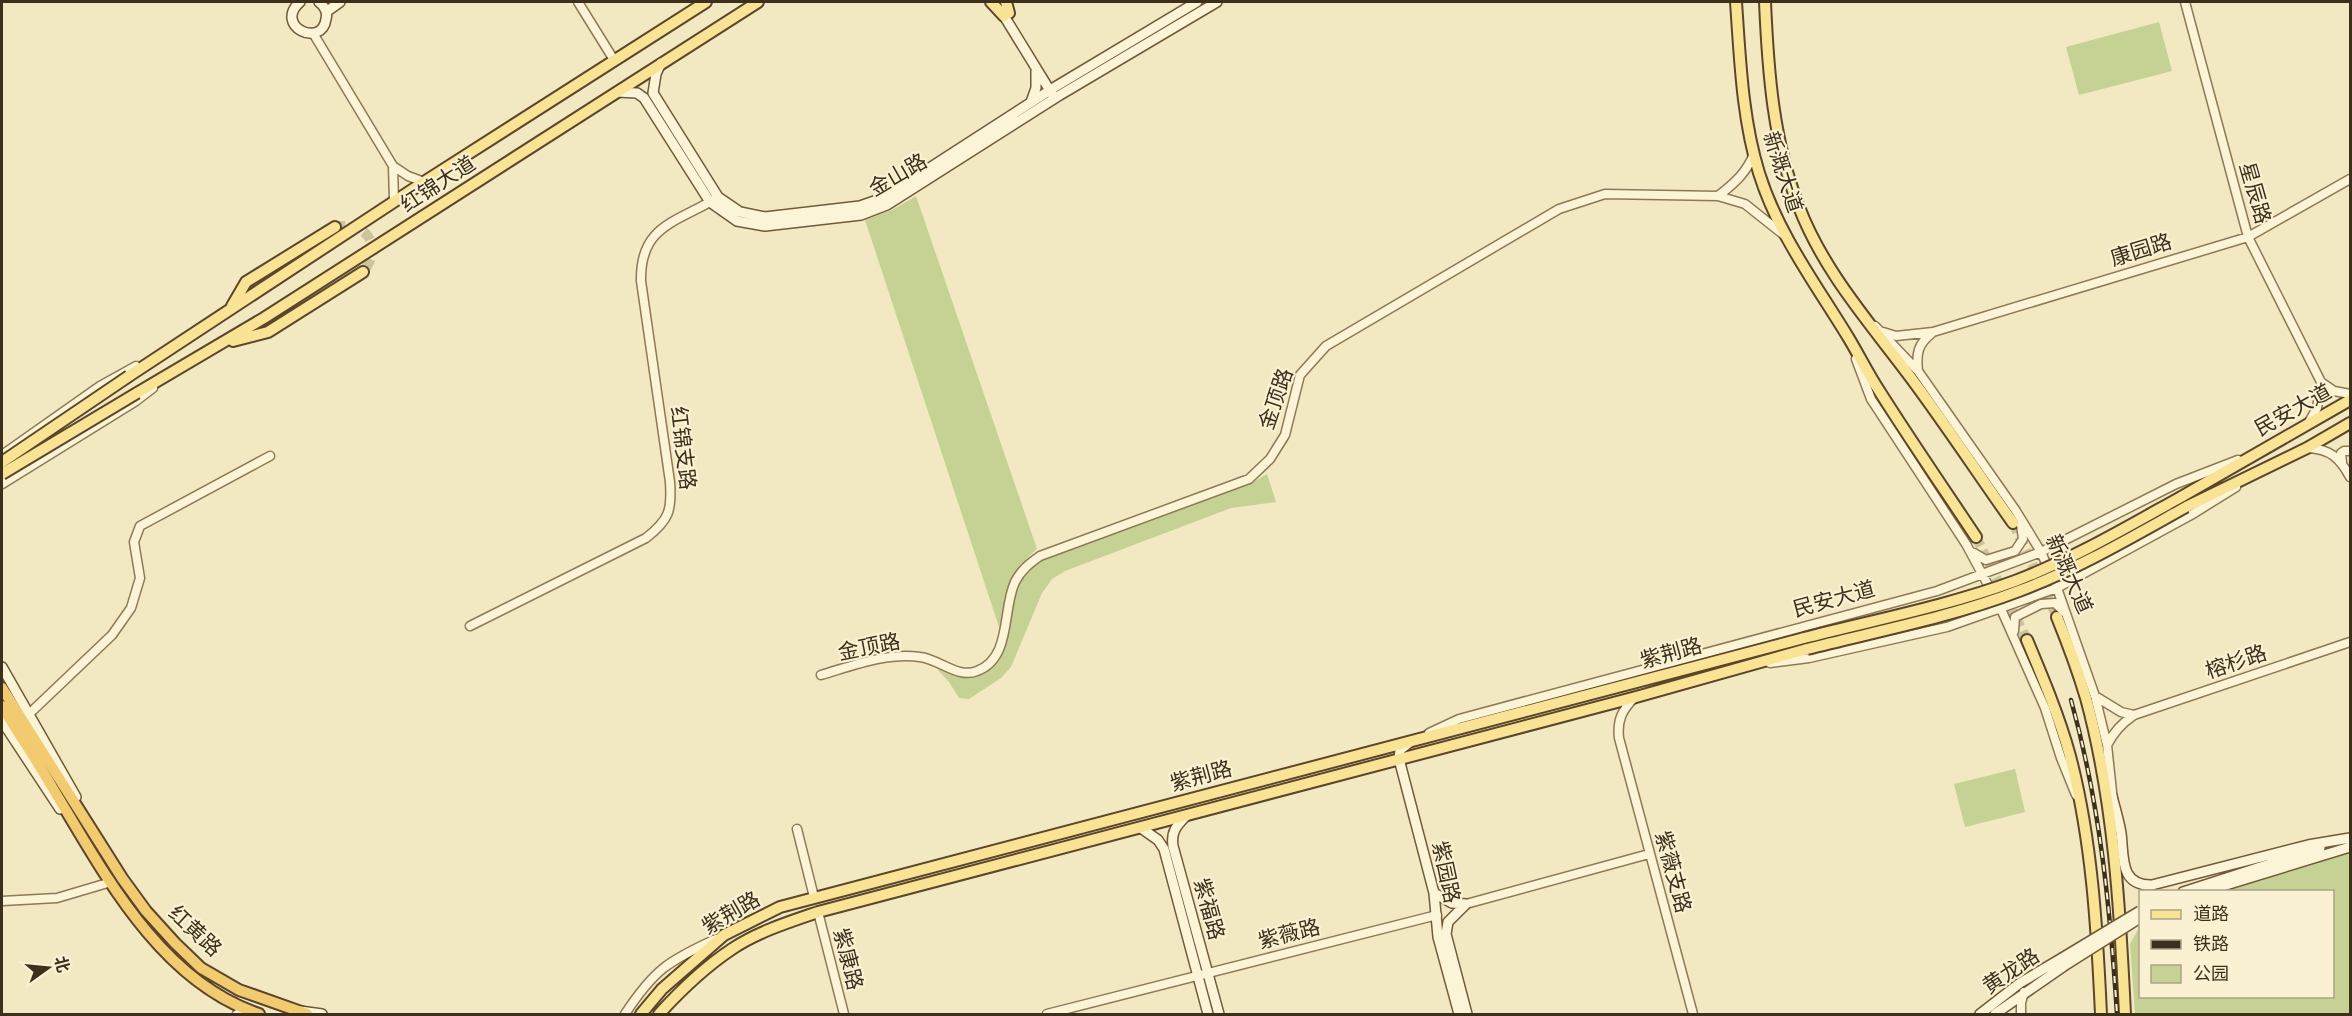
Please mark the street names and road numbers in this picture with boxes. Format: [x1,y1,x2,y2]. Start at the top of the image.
street label: 新溉大道 [1754,127,1810,217]
street label: 金山路 [863,146,934,205]
street label: 红锦大道 [395,149,482,221]
street label: 星辰路 [2230,159,2278,228]
street label: 康园路 [2106,226,2176,275]
street label: 金顶路 [1252,364,1302,434]
street label: 民安大道 [2249,377,2338,445]
street label: 红锦支路 [661,404,703,492]
street label: 新溉大道 [2036,530,2100,619]
street label: 民安大道 [1790,574,1879,626]
street label: 金顶路 [835,626,903,670]
street label: 紫荆路 [1637,630,1706,678]
street label: 榕杉路 [2201,638,2271,688]
street label: 紫荆路 [1167,753,1236,801]
street label: 紫薇支路 [1646,828,1698,917]
street label: 紫园路 [1423,838,1467,906]
street label: 紫福路 [1184,875,1232,944]
street label: 紫荆路 [696,884,767,943]
street label: 红黄路 [160,899,228,965]
street label: 紫薇路 [1255,912,1324,958]
street label: 紫康路 [824,925,870,994]
street label: 黄龙路 [1976,941,2047,1003]

